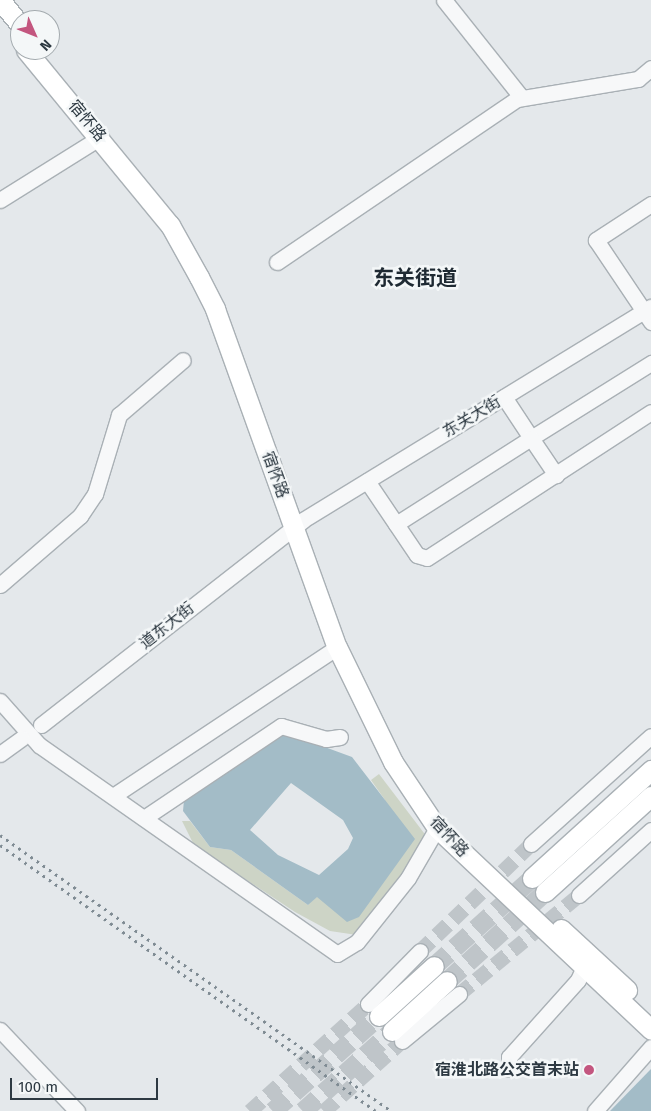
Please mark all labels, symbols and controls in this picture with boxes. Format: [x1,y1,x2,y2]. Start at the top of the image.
north arrow [10,10,60,60]
text: N [36,36,55,54]
street label: 宿怀路 [64,96,110,146]
district label: 东关街道 [373,265,457,291]
street label: 东关大街 [440,392,504,442]
street label: 宿怀路 [258,449,292,501]
street label: 道东大街 [136,599,198,653]
street label: 宿怀路 [426,813,472,861]
place label: 宿淮北路公交首末站 [435,1060,579,1080]
marker: 宿淮北路公交首末站 [583,1064,595,1076]
scale bar [12,1068,160,1100]
text: 100 m [18,1078,58,1096]

